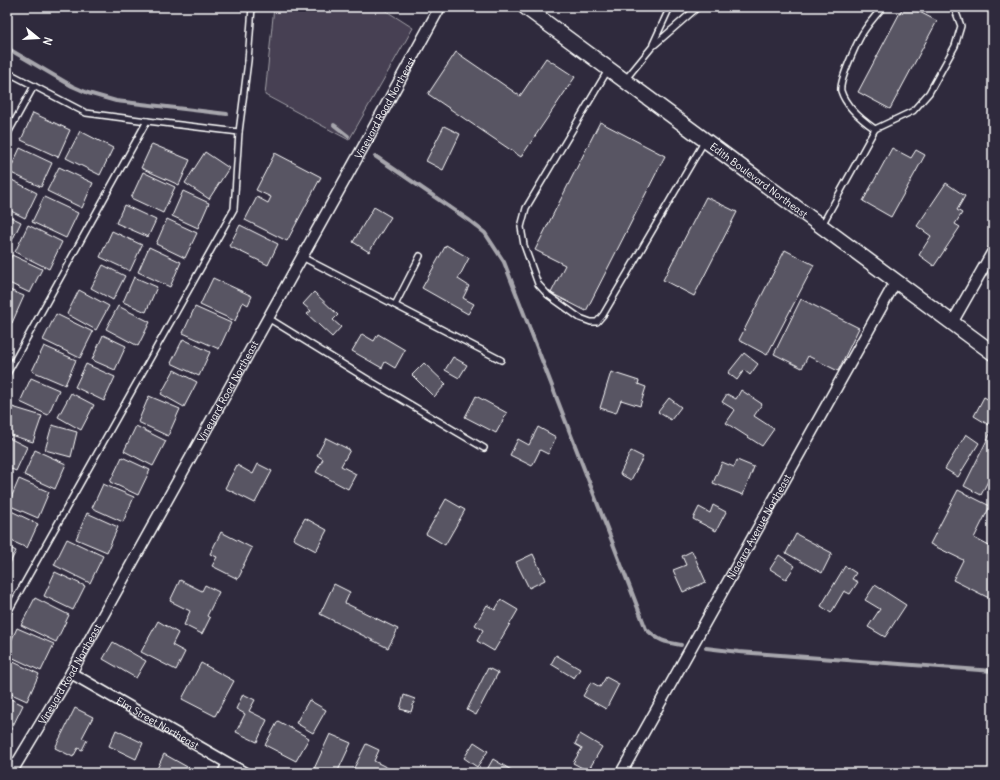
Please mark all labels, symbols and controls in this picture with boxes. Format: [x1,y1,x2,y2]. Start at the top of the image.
north arrow [18,18,58,58]
text: N [40,35,55,47]
street label: Vineyard Road Northeast [351,54,418,161]
street label: Edith Boulevard Northeast [707,140,811,221]
street label: Vineyard Road Northeast [194,338,261,444]
street label: Niagara Avenue Northeast [724,471,794,582]
street label: Vineyard Road Northeast [35,621,104,727]
street label: Elm Street Northeast [114,694,202,752]

